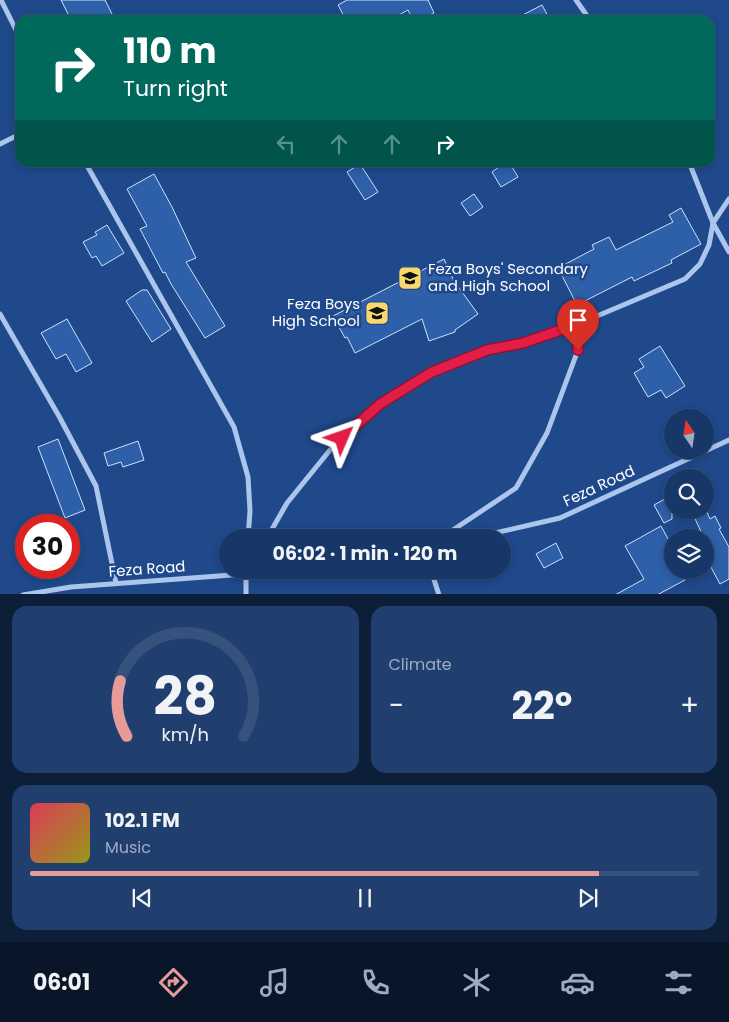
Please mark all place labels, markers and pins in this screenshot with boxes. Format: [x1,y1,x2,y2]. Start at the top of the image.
place label: Feza Boys' Secondary and High School [428,258,589,296]
school or university icon: Feza Boys' Secondary and High School [397,265,423,291]
place label: Feza Boys High School [272,293,360,331]
pin [557,299,599,350]
school or university icon: Feza Boys High School [364,300,390,326]

